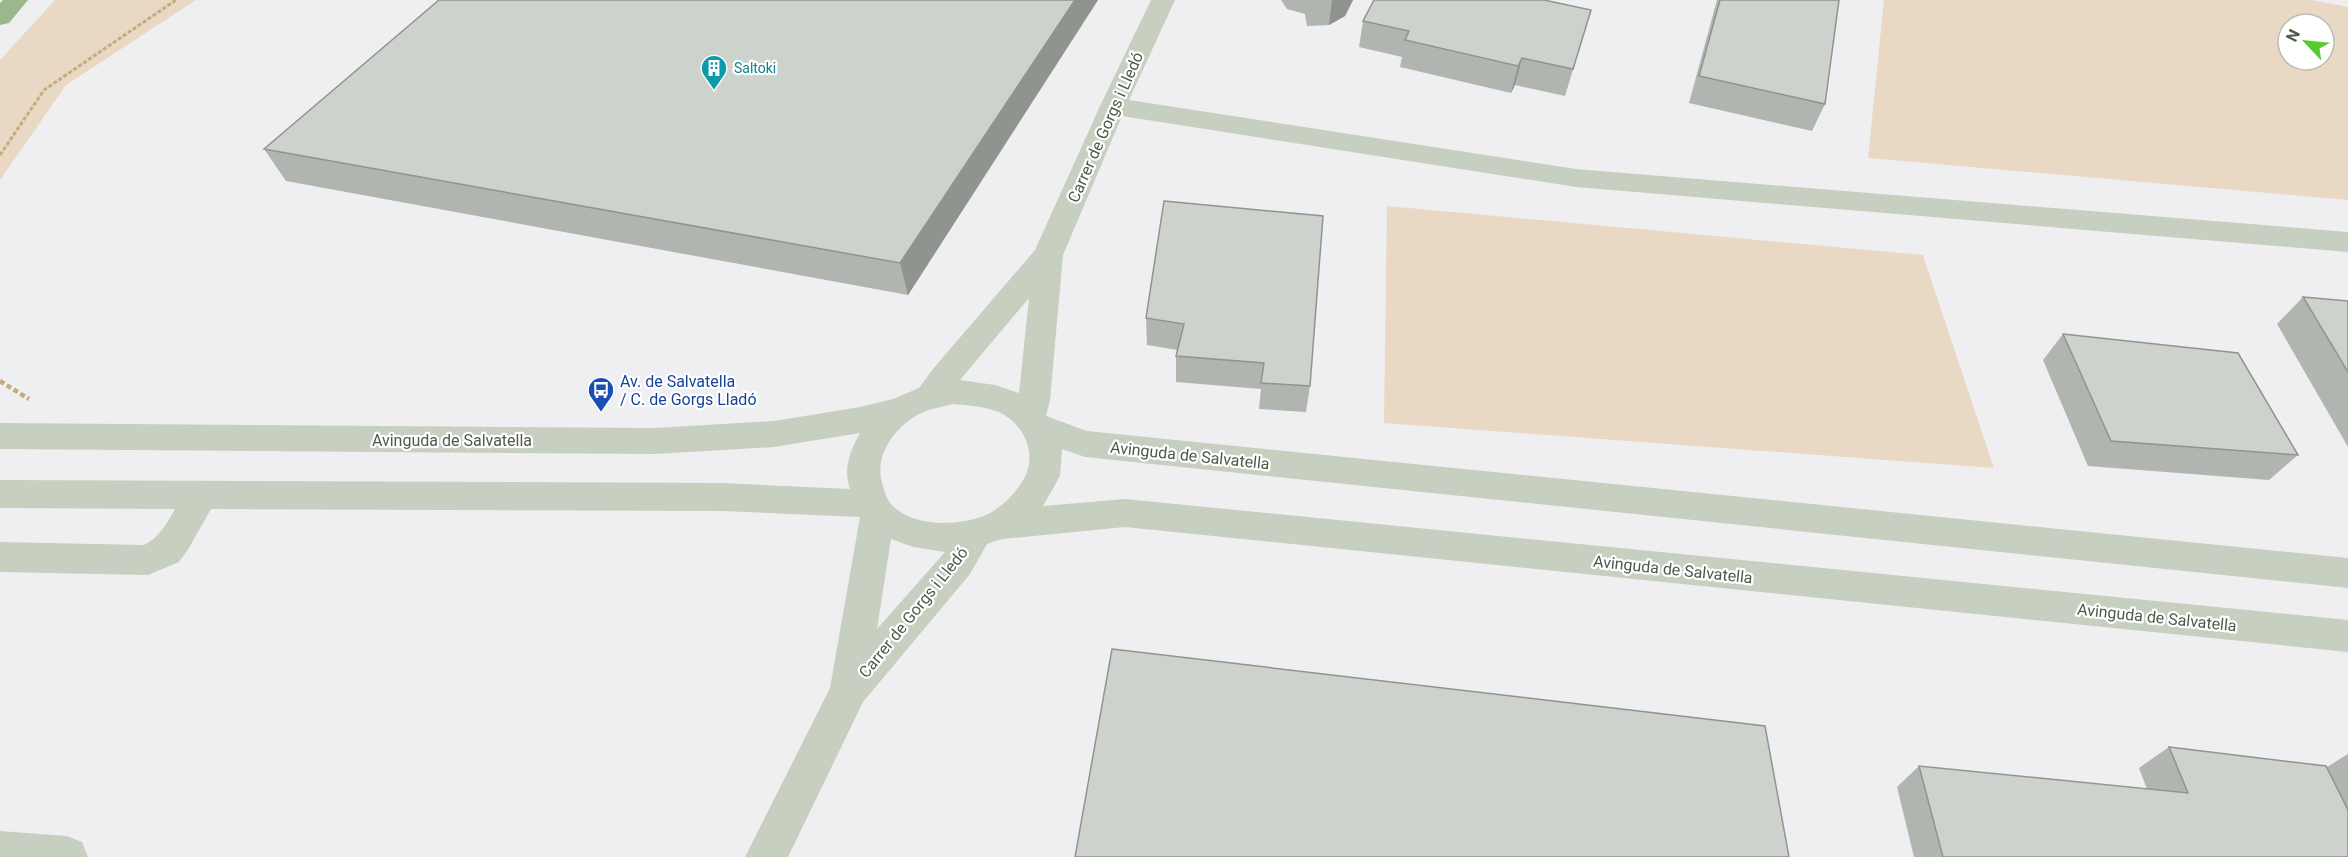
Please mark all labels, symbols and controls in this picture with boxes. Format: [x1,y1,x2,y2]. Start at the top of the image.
north arrow [2276,12,2336,72]
text: N [2282,26,2304,45]
street label: Carrer de Gorgs i Lledó [1064,49,1147,205]
building icon: Saltoki [699,53,729,91]
place label: Saltoki [734,60,776,76]
place label: Av. de Salvatella / C. de Gorgs Lladó [620,372,757,409]
bus stop icon: Av. de Salvatella / C. de Gorgs Lladó [586,375,616,413]
street label: Avinguda de Salvatella [372,431,532,450]
street label: Avinguda de Salvatella [1109,438,1271,473]
street label: Carrer de Gorgs i Lledó [855,543,972,682]
street label: Avinguda de Salvatella [1592,552,1754,587]
street label: Avinguda de Salvatella [2076,600,2238,635]

